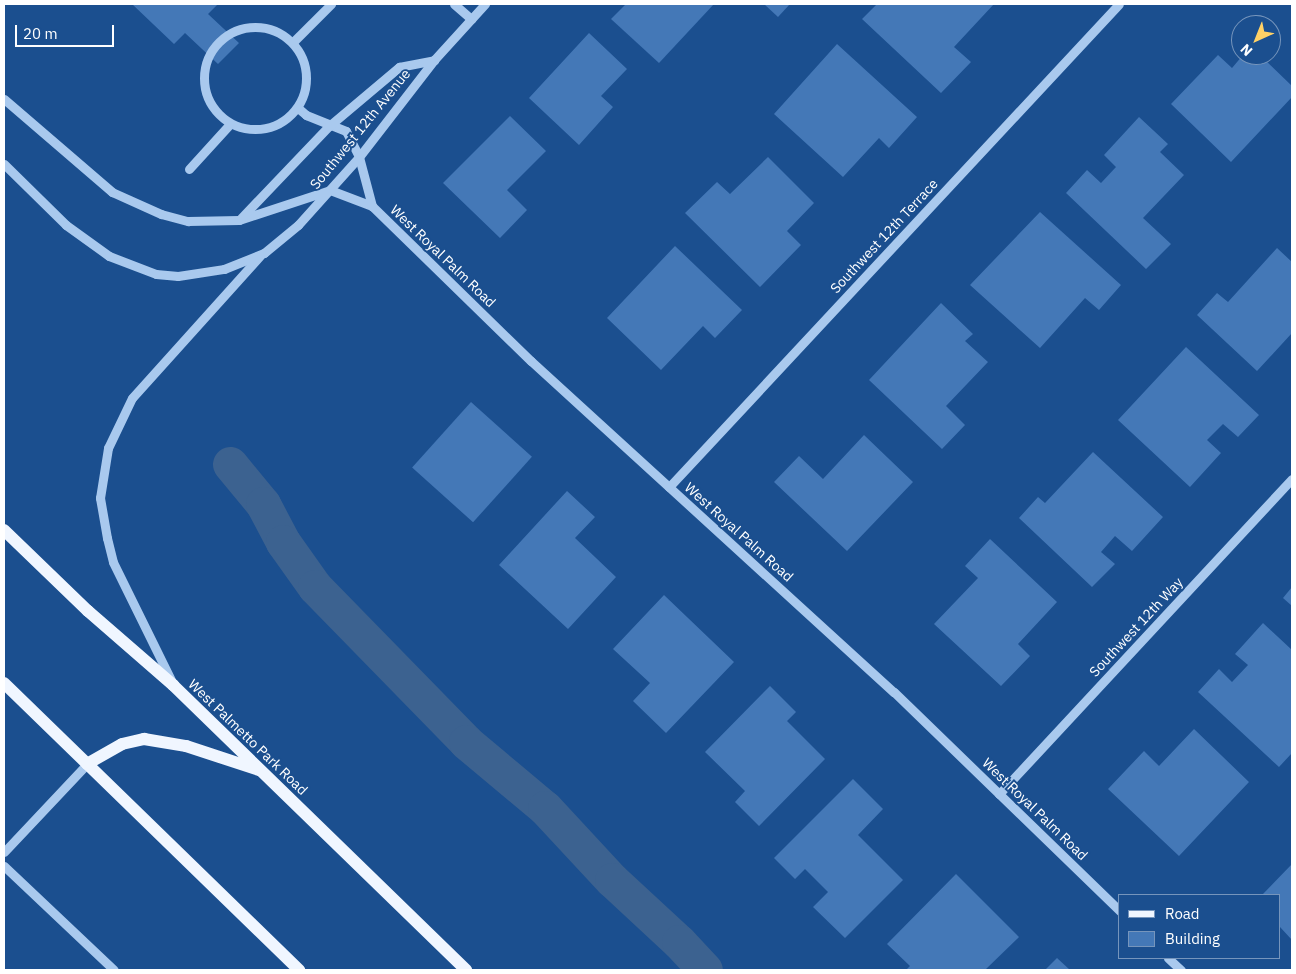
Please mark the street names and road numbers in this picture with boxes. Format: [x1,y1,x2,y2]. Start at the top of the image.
street label: Southwest 12th Avenue [306,66,414,192]
street label: Southwest 12th Terrace [827,175,941,297]
street label: West Royal Palm Road [387,201,499,311]
street label: West Royal Palm Road [681,479,797,585]
street label: Southwest 12th Way [1086,574,1186,680]
street label: West Palmetto Park Road [185,676,311,798]
street label: West Royal Palm Road [979,754,1091,864]

